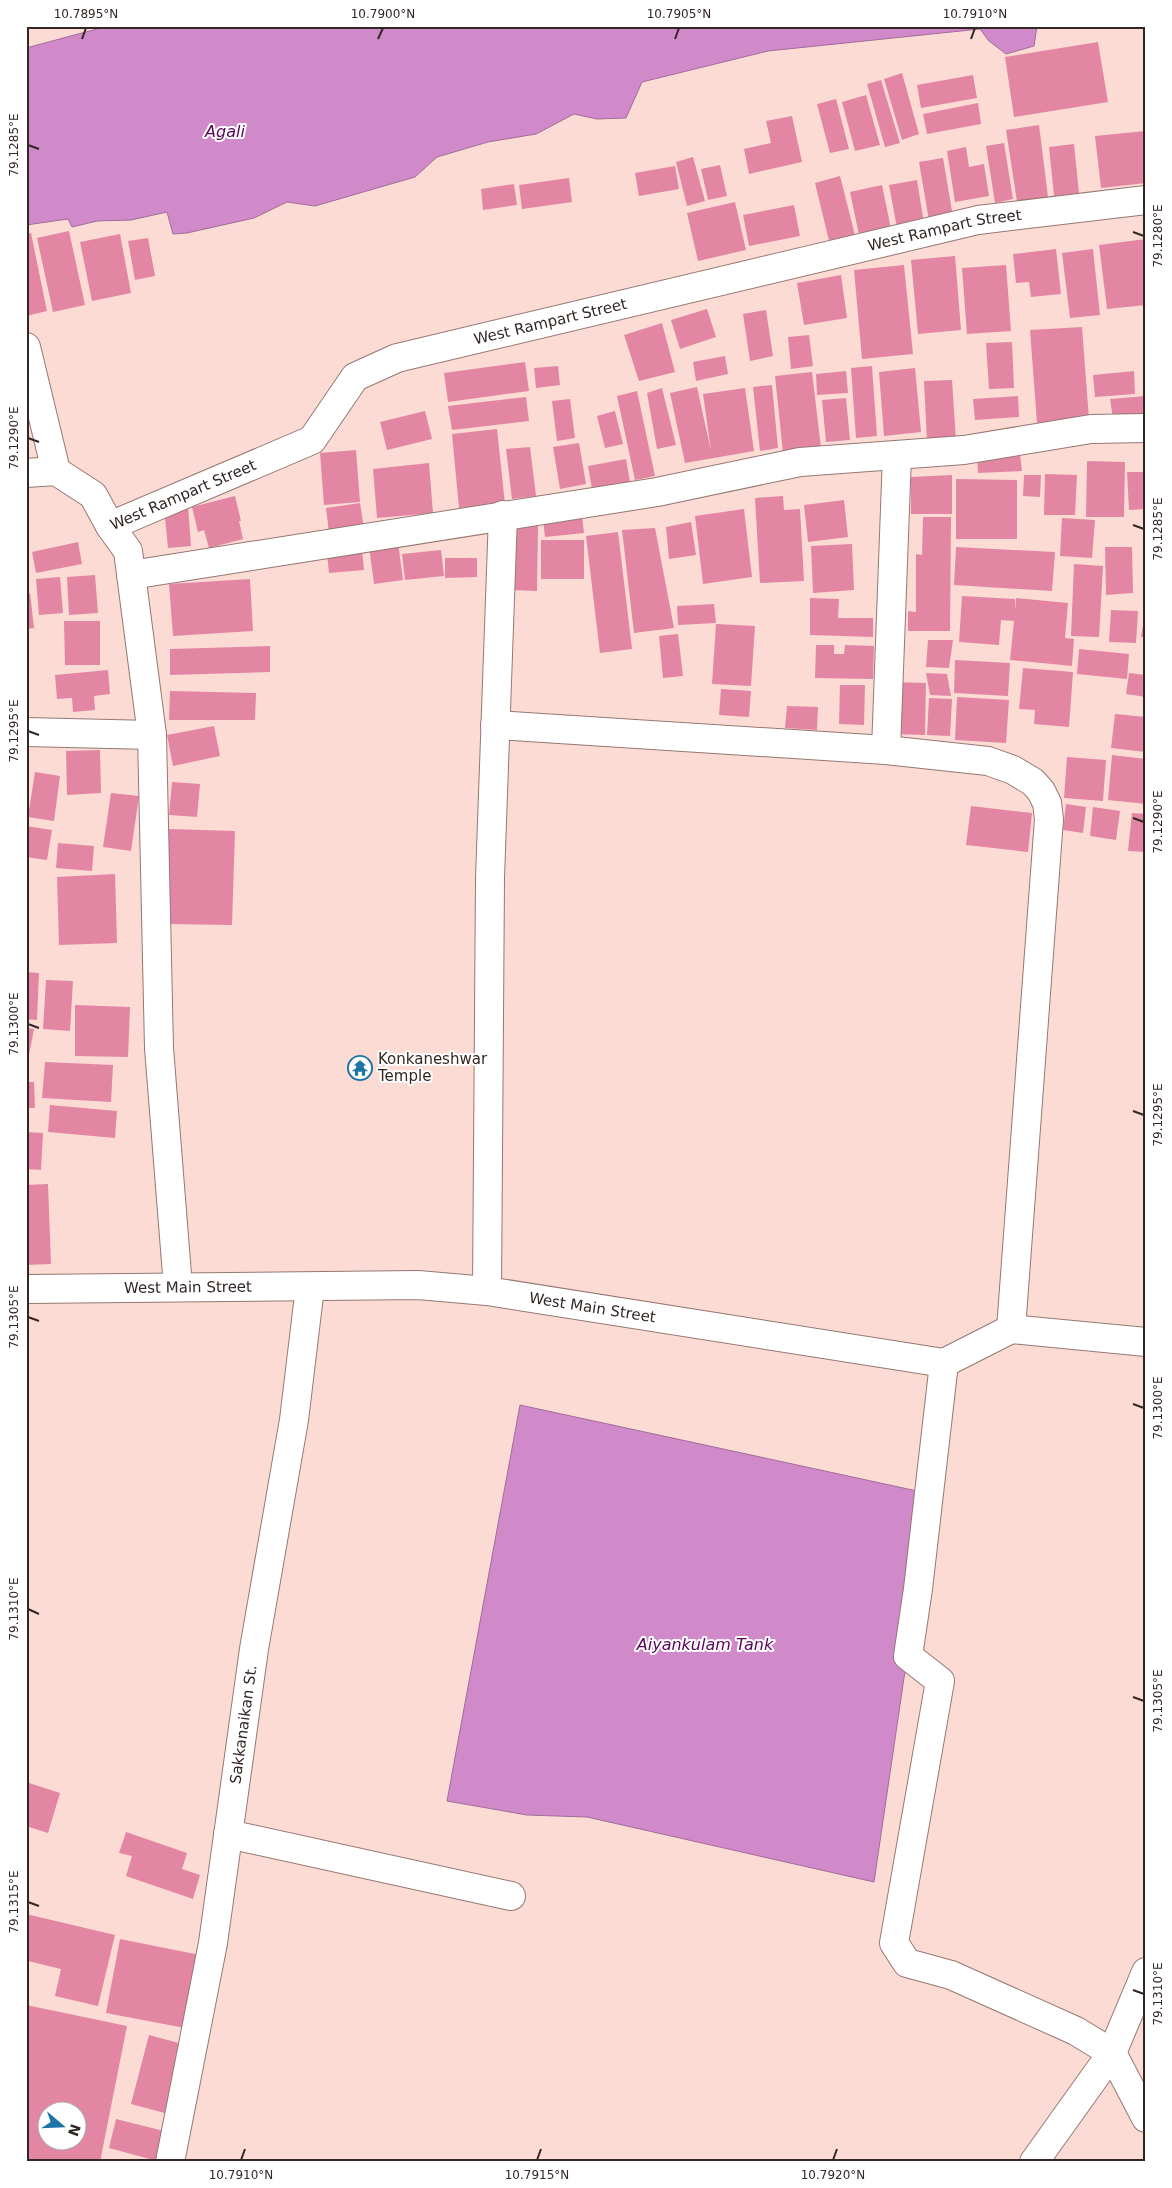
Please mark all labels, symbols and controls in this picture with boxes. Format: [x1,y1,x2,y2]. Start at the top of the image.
text: 10.7895°N [54,7,118,21]
text: 10.7900°N [351,7,415,21]
text: 10.7905°N [647,7,711,21]
text: 10.7910°N [943,7,1007,21]
text: 79.1285°E [7,113,21,177]
water label: Agali [204,122,245,141]
text: 79.1280°E [1151,204,1165,268]
street label: West Rampart Street [866,206,1023,255]
street label: West Rampart Street [472,295,629,348]
text: 79.1290°E [7,406,21,470]
street label: West Rampart Street [107,456,259,534]
text: 79.1285°E [1151,497,1165,561]
text: 79.1295°E [7,699,21,763]
text: 79.1290°E [1151,790,1165,854]
text: 79.1300°E [7,992,21,1056]
place label: Konkaneshwar Temple [377,1050,488,1085]
temple icon: Konkaneshwar Temple [347,1055,373,1081]
text: 79.1295°E [1151,1083,1165,1147]
street label: West Main Street [124,1278,252,1297]
text: 79.1305°E [7,1285,21,1349]
street label: West Main Street [528,1289,657,1326]
text: 79.1300°E [1151,1376,1165,1440]
text: 79.1310°E [7,1577,21,1641]
water label: Aiyankulam Tank [636,1635,774,1654]
street label: Sakkanaikan St. [226,1664,261,1785]
text: 79.1305°E [1151,1669,1165,1733]
text: 79.1315°E [7,1870,21,1934]
text: 79.1310°E [1151,1962,1165,2026]
north arrow [38,2100,88,2150]
text: N [65,2122,84,2138]
text: 10.7910°N [209,2168,273,2182]
text: 10.7915°N [505,2168,569,2182]
text: 10.7920°N [801,2168,865,2182]

